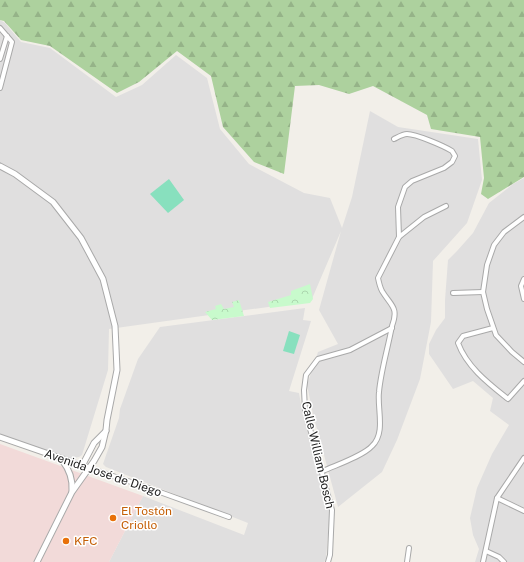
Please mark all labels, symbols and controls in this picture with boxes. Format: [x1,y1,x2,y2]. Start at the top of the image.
street label: Calle William Bosch [299,400,337,510]
street label: Avenida José de Diego [43,446,164,500]
place label: El Tostón Criollo [121,504,172,532]
marker: El Tostón Criollo [108,513,118,523]
place label: KFC [74,534,98,548]
marker: KFC [61,536,71,546]

